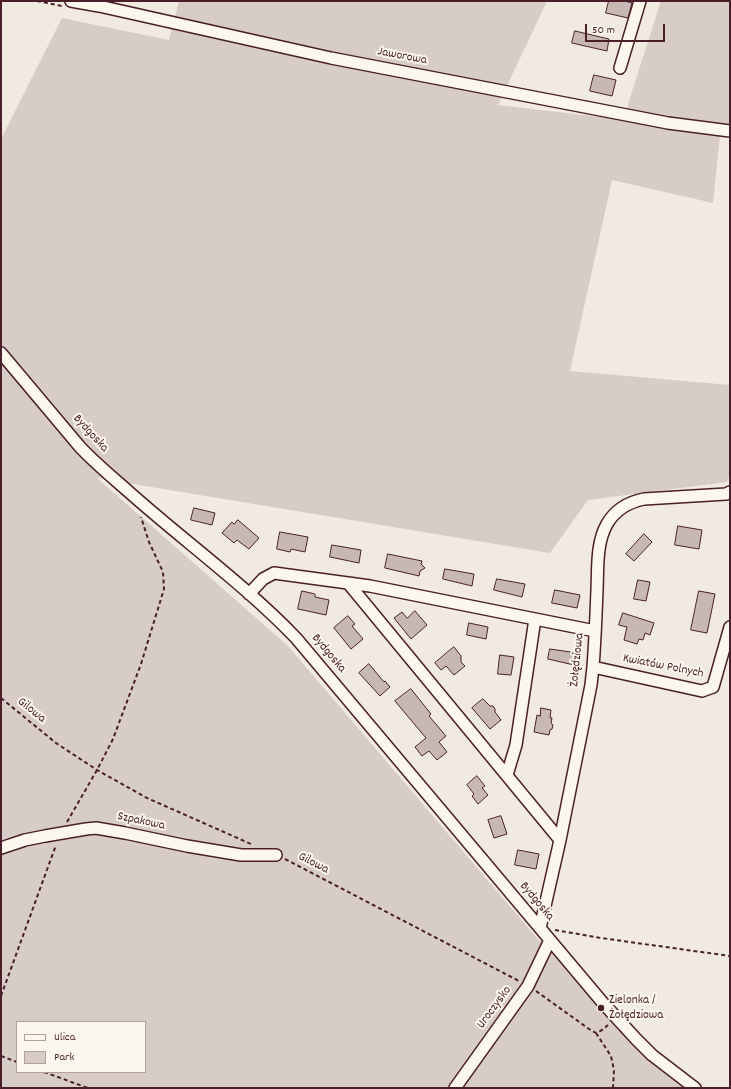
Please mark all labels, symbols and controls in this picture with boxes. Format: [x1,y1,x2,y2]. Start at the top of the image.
scale bar [587,16,667,42]
text: 50 m [592,22,615,39]
street label: Jaworowa [376,45,428,69]
street label: Bydgoska [69,412,111,456]
street label: Bydgoska [307,631,349,677]
street label: Żołędziowa [567,632,589,688]
street label: Kwiatów Polnych [621,652,705,682]
street label: Gilowa [14,695,48,727]
street label: Szpakowa [116,809,166,835]
street label: Gilowa [295,850,331,878]
street label: Bydgoska [515,879,557,925]
street label: Uroczysko [474,984,516,1032]
place label: Zielonka / Żołędziowa [609,993,663,1024]
marker: Zielonka / Żołędziowa [596,1003,606,1013]
legend [16,1021,146,1073]
text: Ulica [54,1029,75,1046]
text: Park [54,1049,74,1066]

